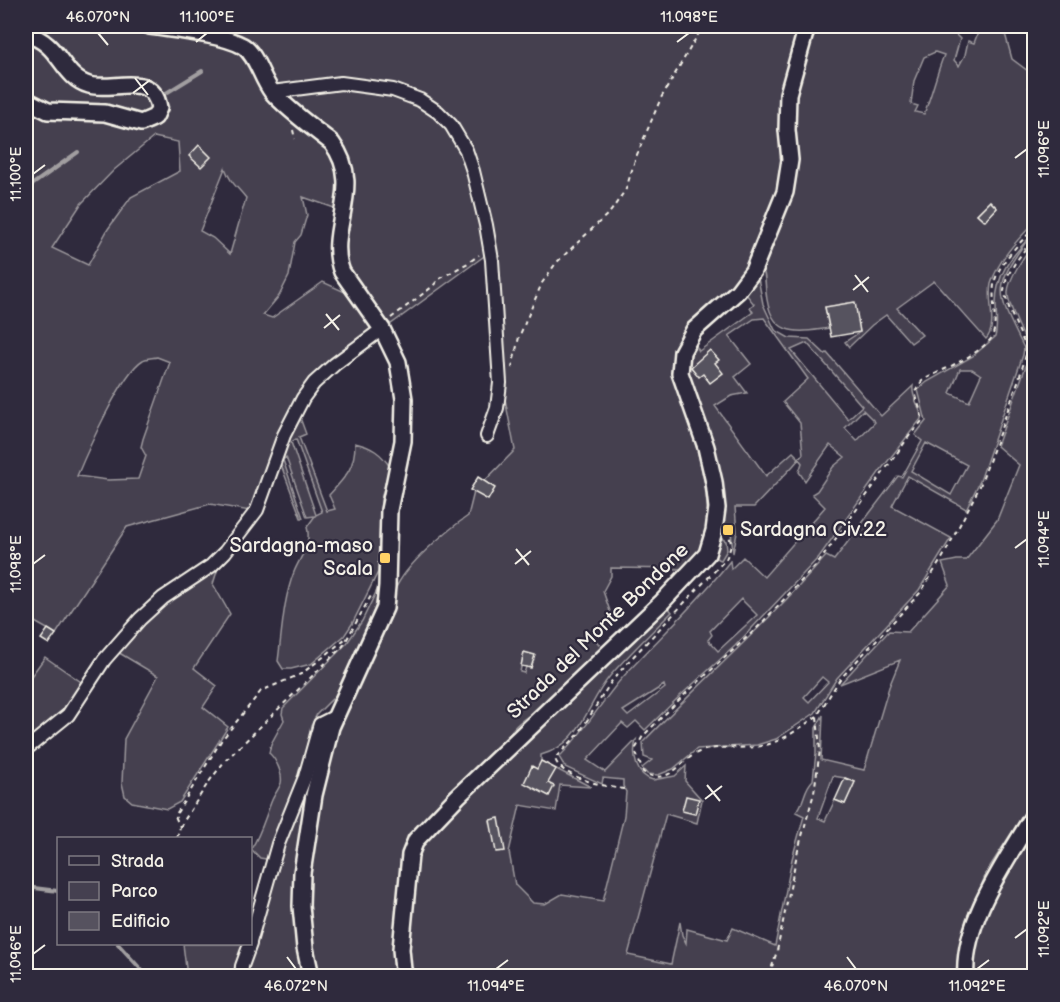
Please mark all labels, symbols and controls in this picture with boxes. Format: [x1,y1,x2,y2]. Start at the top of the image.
text: 46.070°N [66,8,130,27]
text: 11.100°E [180,8,235,27]
text: 11.098°E [660,8,718,27]
text: 11.096°E [1035,120,1054,178]
text: 11.100°E [7,146,26,201]
text: 11.094°E [1035,510,1054,568]
place label: Sardagna Civ.22 [740,518,887,542]
marker: Sardagna Civ.22 [721,523,735,537]
place label: Sardagna-maso Scala [229,534,373,581]
text: 11.098°E [7,535,26,593]
street label: Strada del Monte Bondone [502,538,694,724]
marker: Sardagna-maso Scala [378,551,392,565]
legend [57,837,252,945]
text: Strada [111,851,164,872]
text: Parco [111,881,158,902]
text: 11.092°E [1035,900,1054,958]
text: Edificio [111,911,170,932]
text: 11.096°E [7,925,26,983]
text: 46.072°N [264,977,328,996]
text: 11.094°E [467,977,525,996]
text: 46.070°N [824,977,888,996]
text: 11.092°E [948,977,1006,996]

